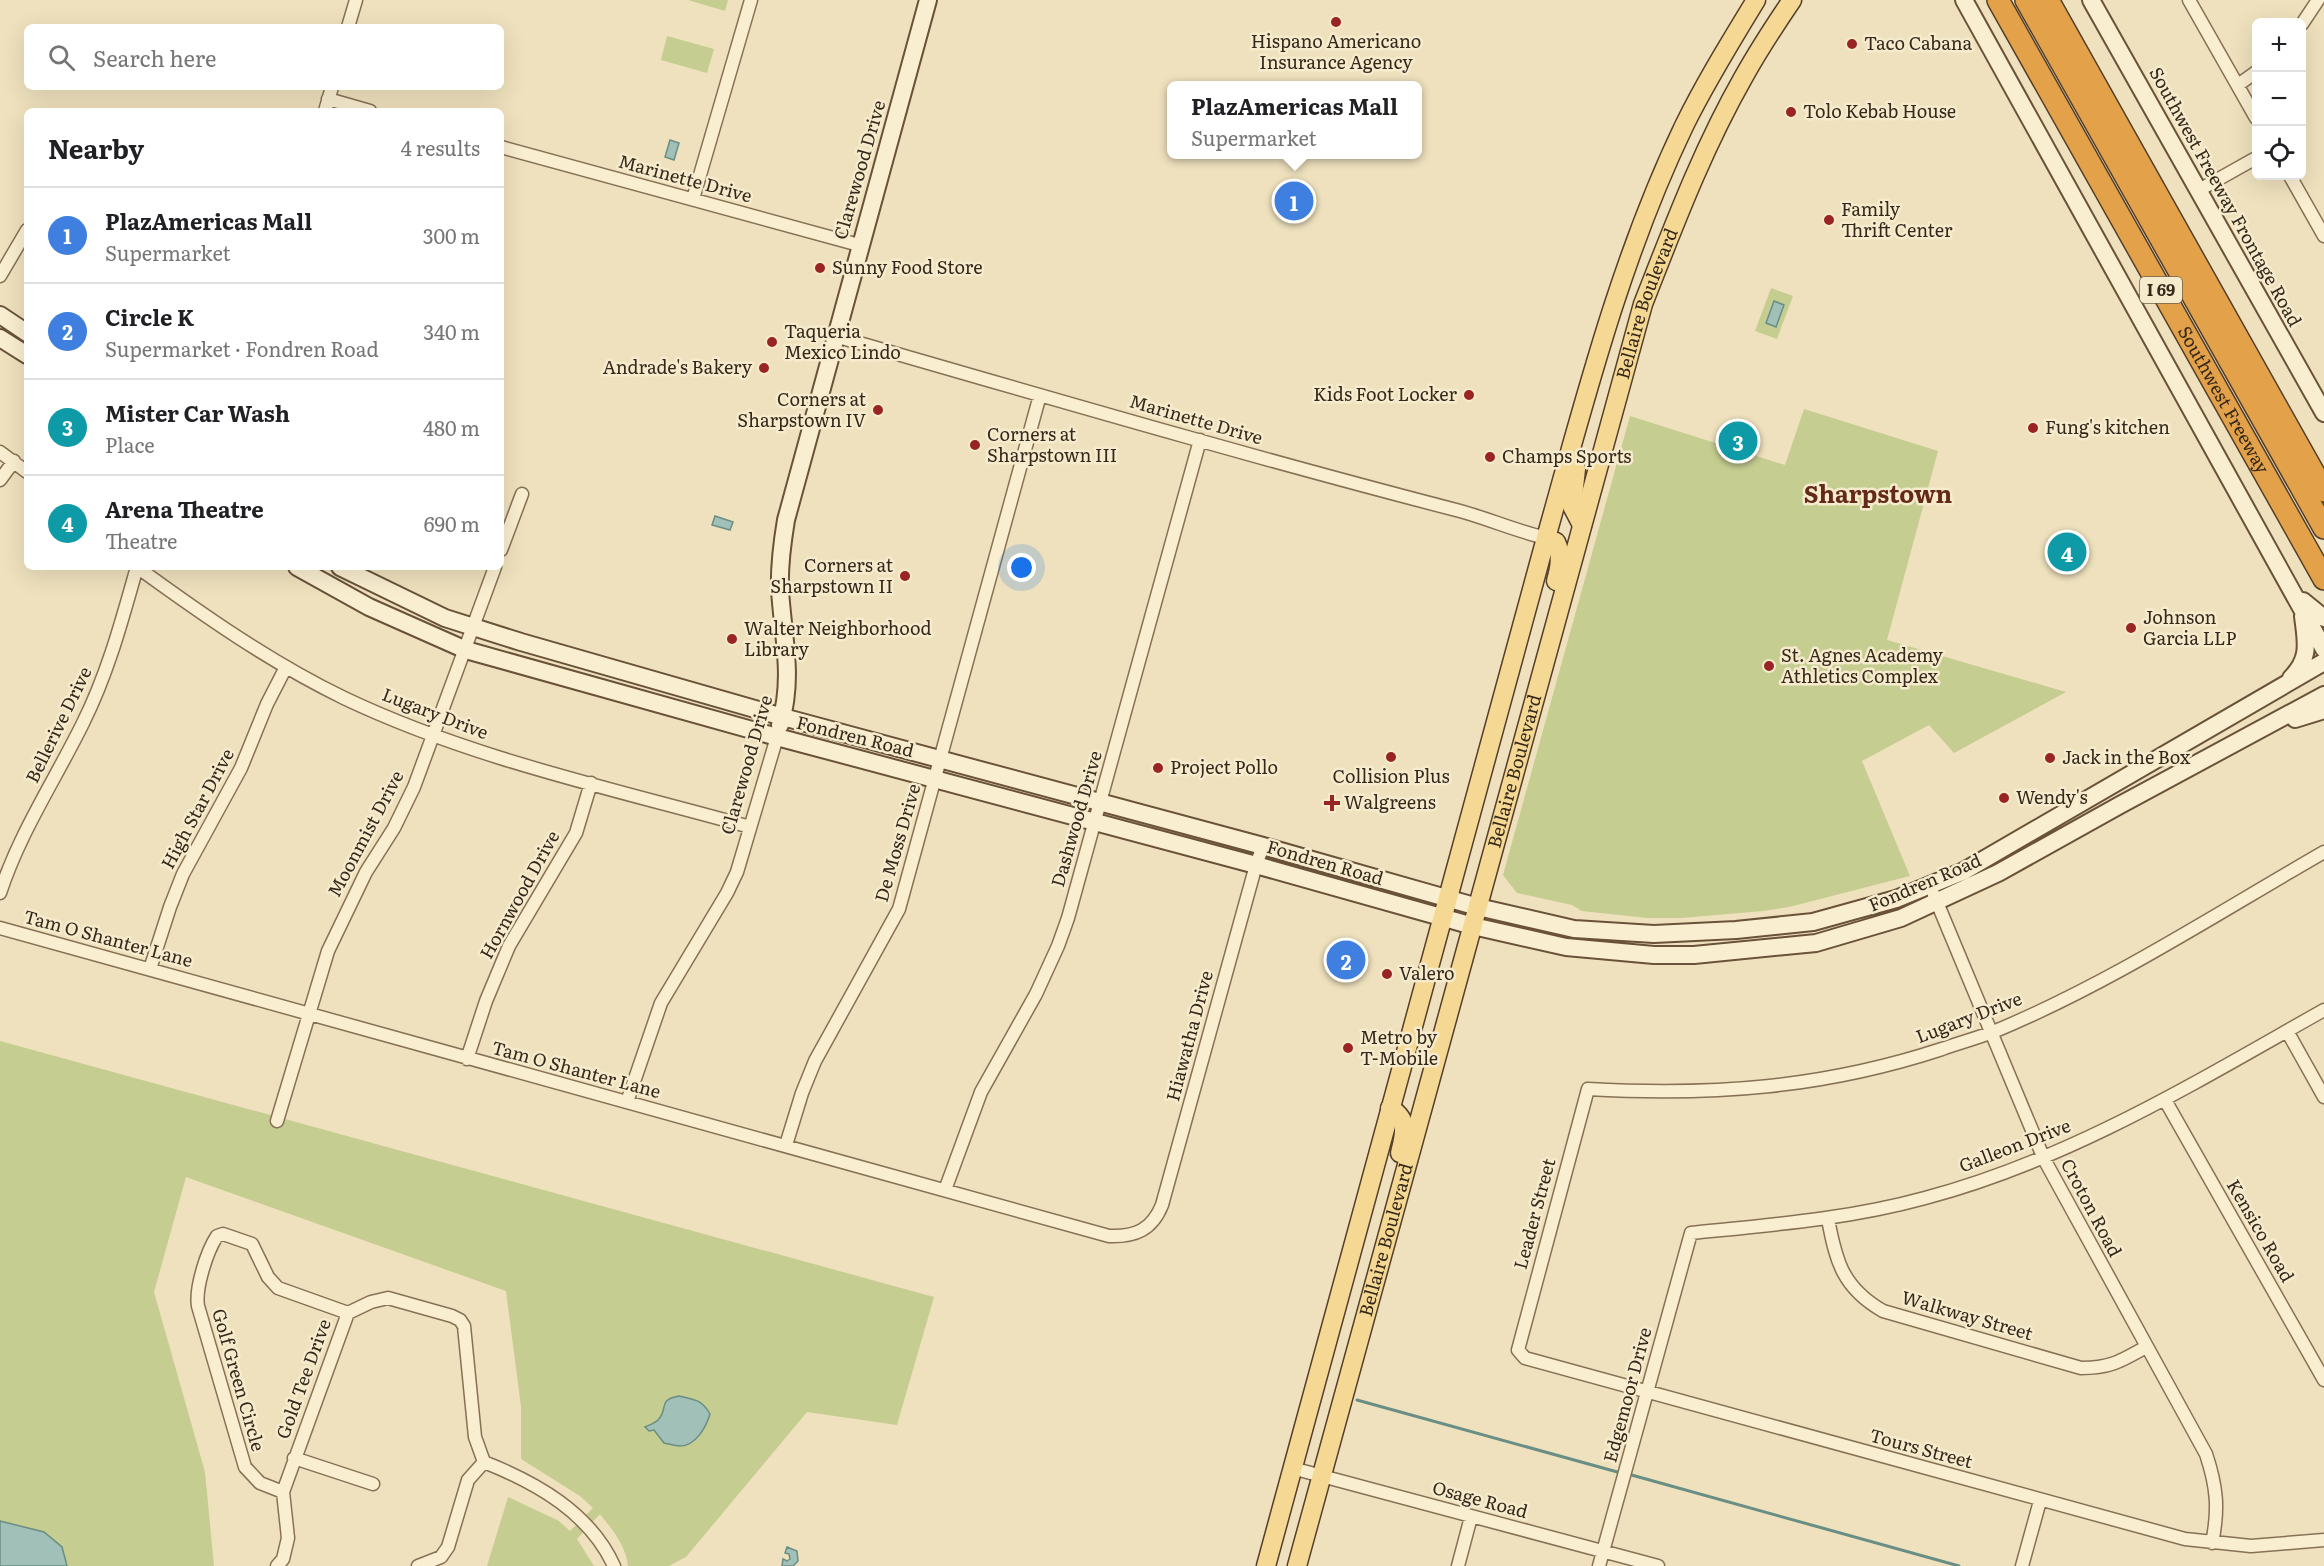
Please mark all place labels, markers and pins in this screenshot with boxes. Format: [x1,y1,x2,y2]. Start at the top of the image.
marker: Hispano Americano Insurance Agency [1329,15,1343,29]
place label: Hispano Americano Insurance Agency [1251,27,1421,75]
place label: Taco Cabana [1864,29,1973,56]
marker: Taco Cabana [1845,37,1859,51]
place label: Tolo Kebab House [1803,97,1956,124]
marker: Tolo Kebab House [1784,105,1798,119]
pin: 1 [1274,178,1314,224]
place label: Family Thrift Center [1841,195,1953,243]
marker: Family Thrift Center [1822,213,1836,227]
place label: Sunny Food Store [832,253,983,280]
marker: Sunny Food Store [813,261,827,275]
place label: Taqueria Mexico Lindo [784,317,901,365]
marker: Taqueria Mexico Lindo [765,335,779,349]
place label: Andrade's Bakery [603,353,753,380]
marker: Andrade's Bakery [757,361,771,375]
place label: Kids Foot Locker [1313,380,1457,407]
place label: Corners at Sharpstown IV [737,385,867,433]
marker: Kids Foot Locker [1462,388,1476,402]
marker: Corners at Sharpstown IV [871,403,885,417]
place label: Fung's kitchen [2045,413,2170,440]
pin: 3 [1718,418,1758,464]
place label: Corners at Sharpstown III [987,420,1117,468]
marker: Fung's kitchen [2026,421,2040,435]
marker: Corners at Sharpstown III [968,438,982,452]
place label: Champs Sports [1502,442,1631,469]
marker: Champs Sports [1483,450,1497,464]
pin: 4 [2048,530,2086,574]
place label: Corners at Sharpstown II [770,551,894,599]
marker: Corners at Sharpstown II [898,569,912,583]
place label: Johnson Garcia LLP [2143,603,2237,651]
place label: Walter Neighborhood Library [744,614,931,662]
marker: Johnson Garcia LLP [2124,621,2138,635]
marker: Walter Neighborhood Library [725,632,739,646]
place label: St. Agnes Academy Athletics Complex [1781,641,1944,689]
marker: St. Agnes Academy Athletics Complex [1762,659,1776,673]
place label: Jack in the Box [2062,743,2191,770]
marker: Collision Plus [1384,750,1398,764]
marker: Jack in the Box [2043,751,2057,765]
place label: Project Pollo [1170,753,1278,780]
marker: Project Pollo [1151,761,1165,775]
place label: Collision Plus [1332,762,1450,789]
place label: Wendy's [2016,783,2088,810]
place label: Walgreens [1344,788,1436,815]
marker: Wendy's [1997,791,2011,805]
marker: Walgreens [1325,796,1339,810]
pin: 2 [1326,938,1366,982]
place label: Valero [1399,959,1455,986]
marker: Valero [1380,967,1394,981]
place label: Metro by T-Mobile [1360,1023,1438,1071]
marker: Metro by T-Mobile [1341,1041,1355,1055]

